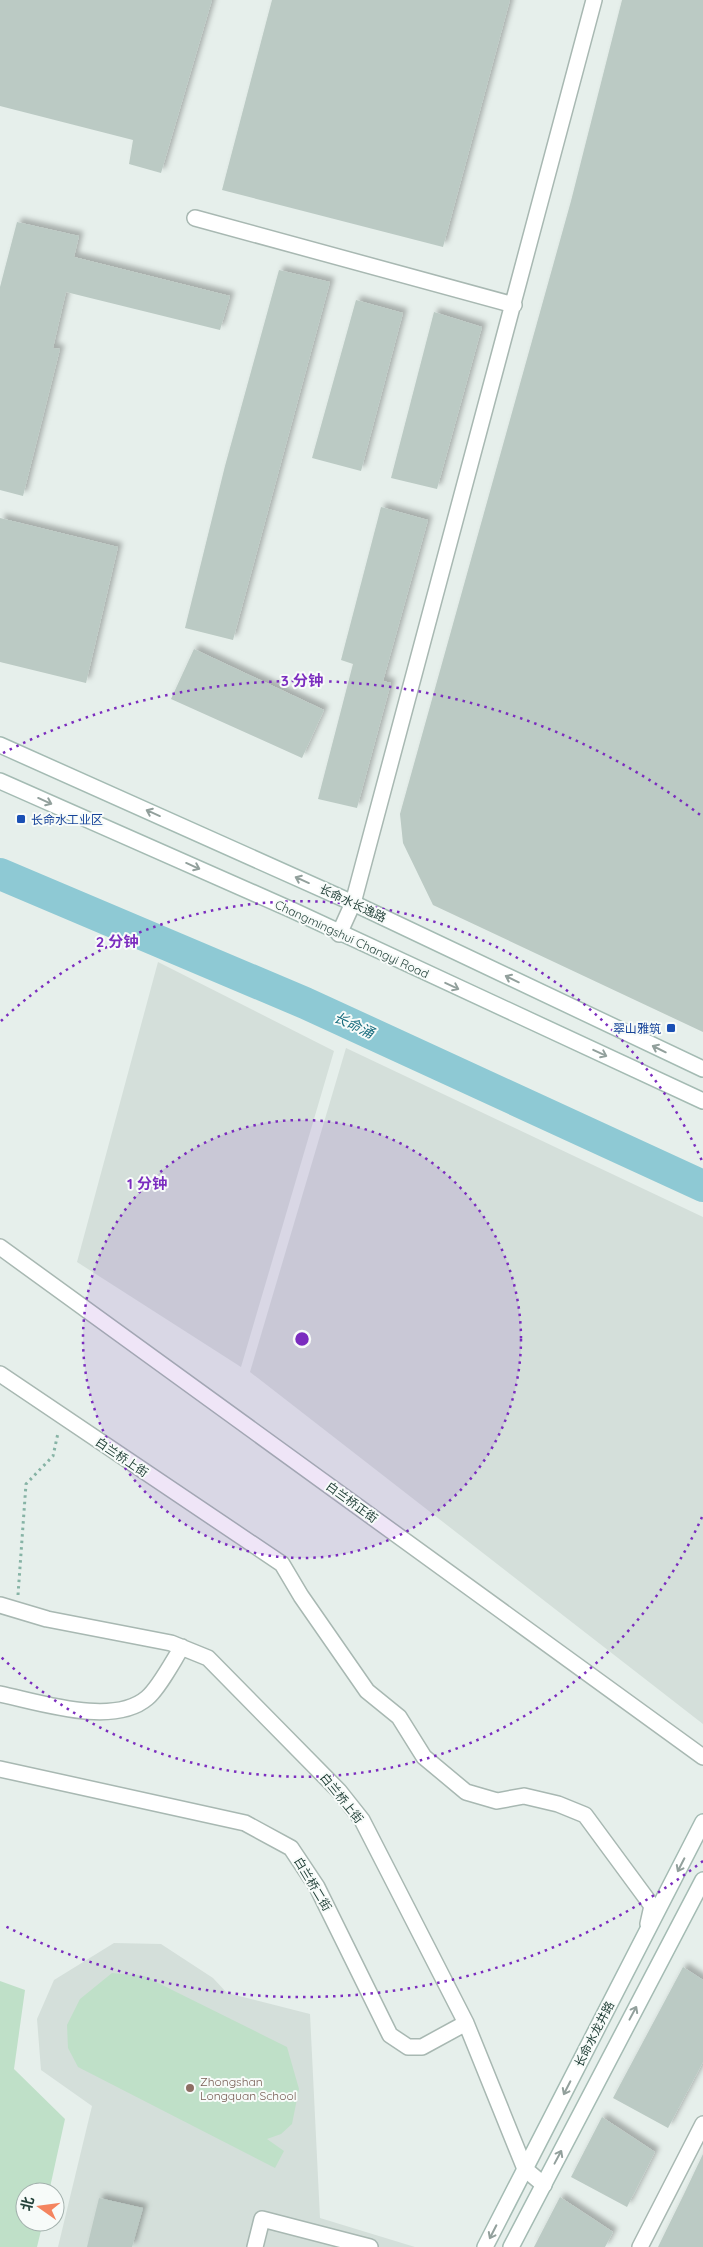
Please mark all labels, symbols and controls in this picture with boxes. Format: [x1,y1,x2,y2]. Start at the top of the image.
text: 3 分钟 [281,671,323,690]
one-way arrow [37,796,52,806]
one-way arrow [146,808,161,818]
place label: 长命水工业区 [31,812,103,827]
marker: 长命水工业区 [15,813,27,825]
one-way arrow [185,862,200,872]
one-way arrow [295,874,310,884]
street label: 长命水长逸路 [317,881,389,925]
street label: Changmingshui Changyi Road [273,897,431,981]
text: 2 分钟 [96,932,138,951]
one-way arrow [505,974,520,983]
one-way arrow [444,981,459,991]
water label: 长命涌 [331,1008,379,1043]
place label: 翠山雅筑 [613,1021,661,1036]
marker: 翠山雅筑 [665,1022,677,1034]
one-way arrow [652,1044,667,1053]
one-way arrow [592,1049,607,1059]
text: 1 分钟 [127,1174,167,1193]
centre of rings [293,1330,311,1348]
street label: 白兰桥上街 [93,1434,151,1480]
street label: 白兰桥正街 [323,1478,381,1526]
street label: 白兰桥上街 [317,1770,367,1826]
street label: 白兰桥二街 [291,1854,335,1914]
one-way arrow [676,1857,685,1872]
street label: 长命水龙井路 [571,1999,617,2069]
one-way arrow [629,2006,638,2021]
place label: Zhongshan Longquan School [200,2074,296,2103]
one-way arrow [562,2080,571,2095]
marker: Zhongshan Longquan School [184,2082,196,2094]
one-way arrow [554,2150,563,2165]
north arrow [15,2182,65,2232]
text: 北 [17,2195,38,2213]
one-way arrow [488,2225,498,2240]

